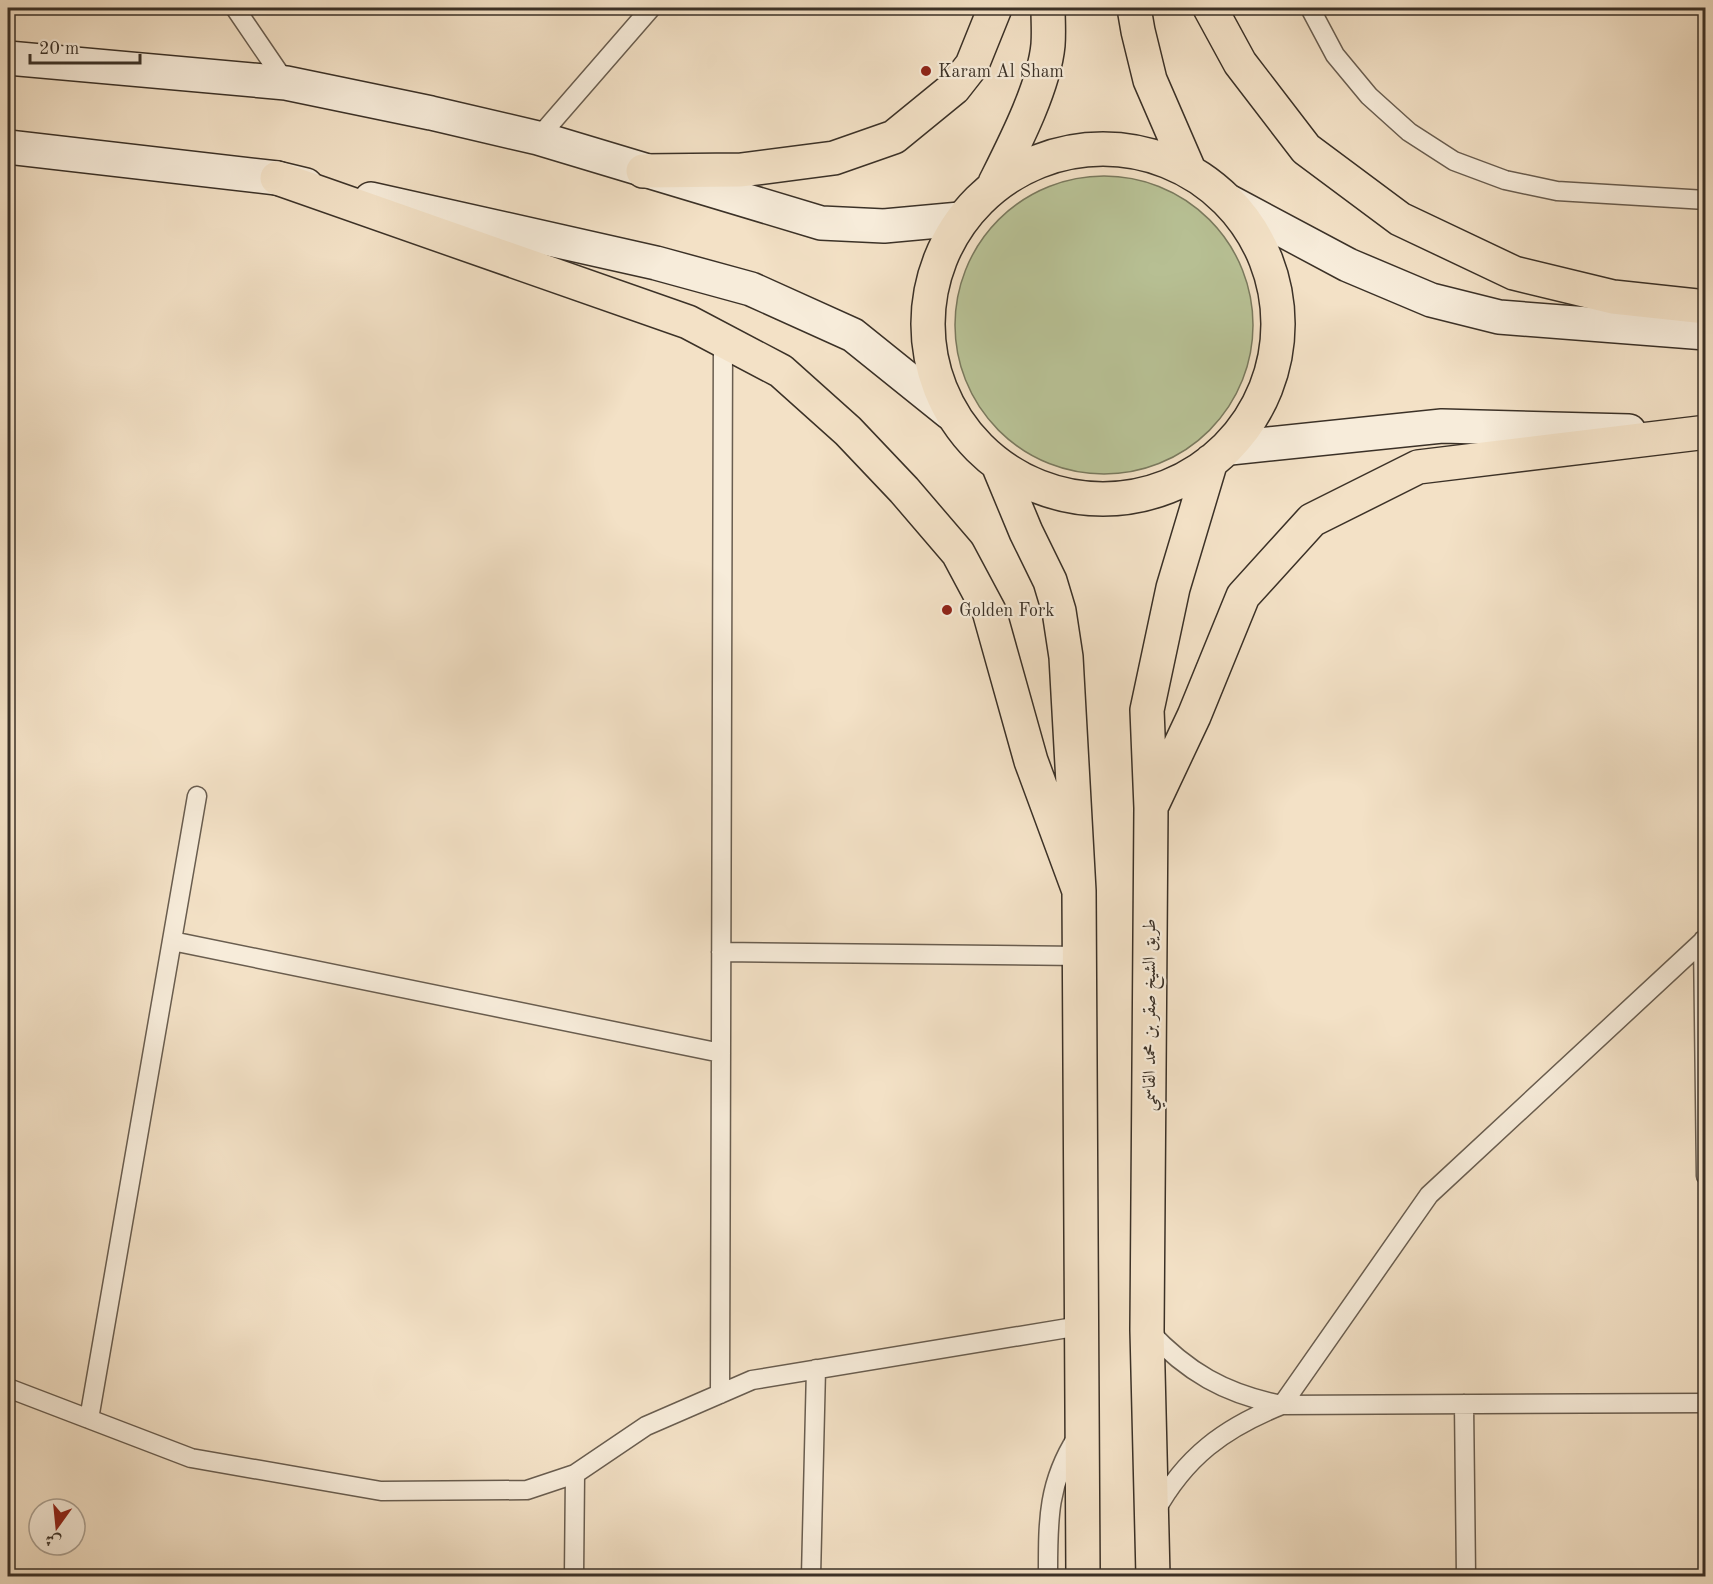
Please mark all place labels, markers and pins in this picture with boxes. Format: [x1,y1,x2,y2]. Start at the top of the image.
place label: Karam Al Sham [938,63,1064,81]
marker: Karam Al Sham [919,64,933,78]
place label: Golden Fork [959,602,1055,620]
marker: Golden Fork [940,603,954,617]

